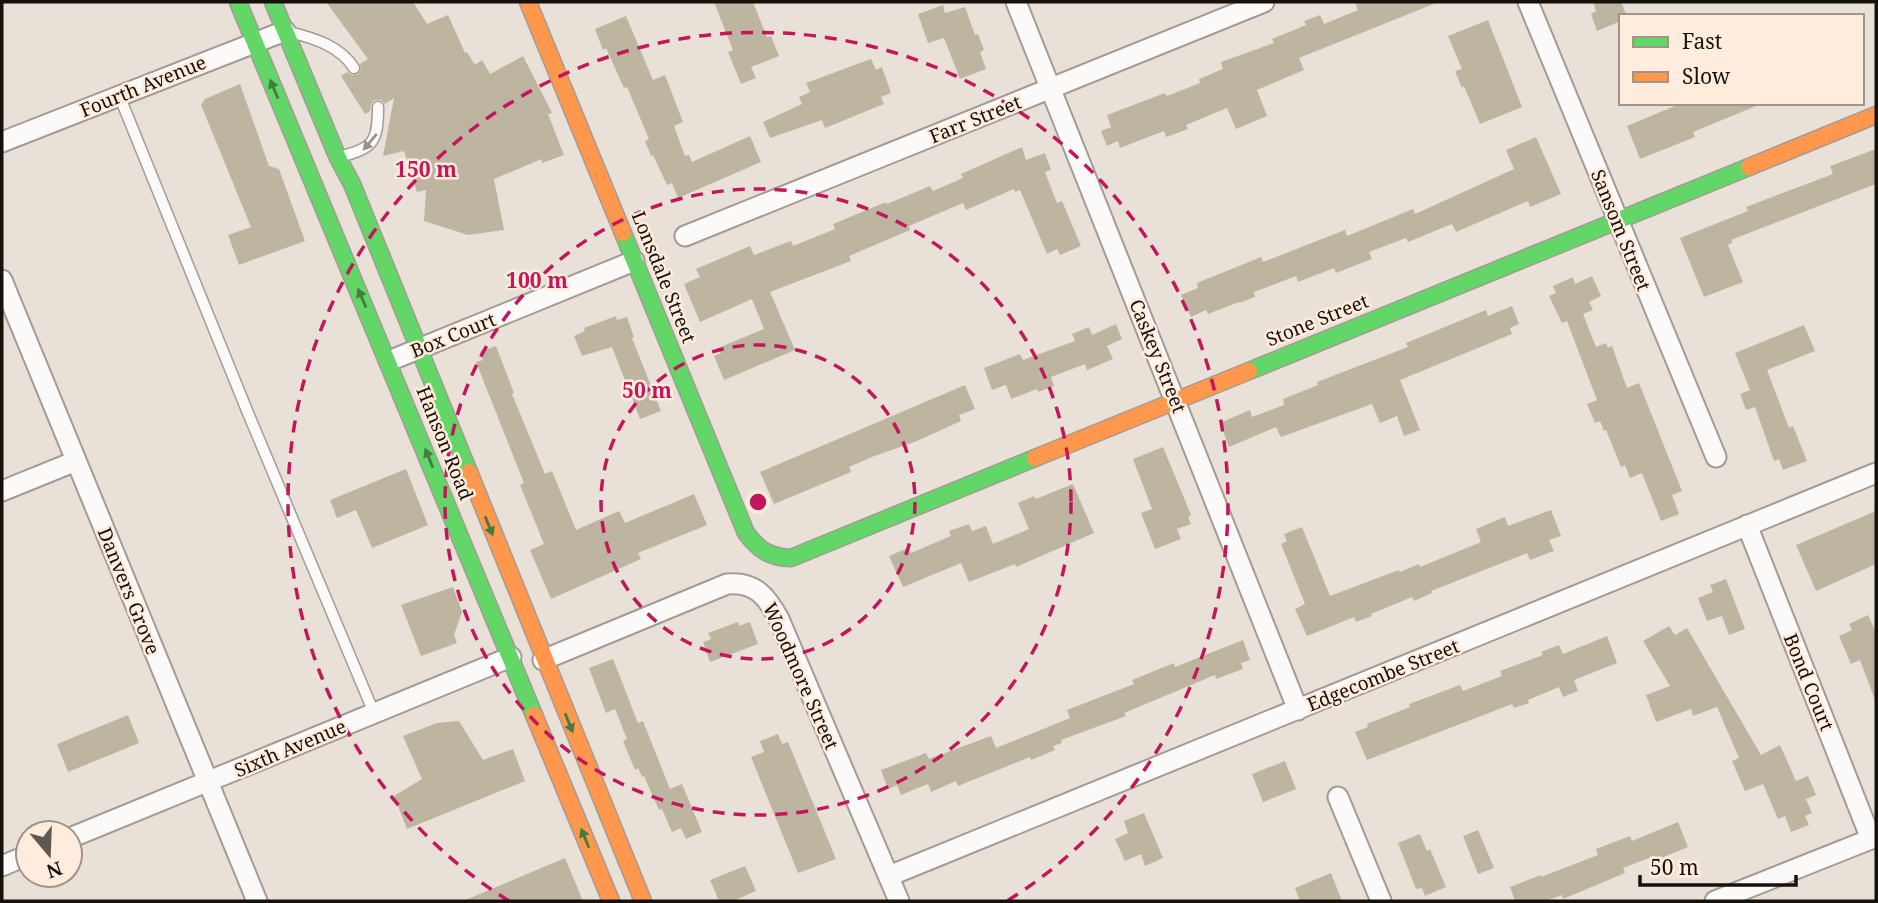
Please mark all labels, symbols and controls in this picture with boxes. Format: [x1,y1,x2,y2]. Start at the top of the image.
legend [1619,14,1864,105]
text: Fast [1682,27,1722,55]
street label: Fourth Avenue [76,49,210,123]
text: Slow [1682,62,1731,90]
one-way arrow [268,78,279,99]
street label: Farr Street [925,89,1025,149]
one-way arrow [362,132,377,150]
text: 150 m [395,155,457,183]
street label: Sansom Street [1585,165,1657,295]
street label: Lonsdale Street [626,207,702,347]
text: 100 m [506,266,568,294]
one-way arrow [357,288,368,309]
street label: Stone Street [1262,288,1372,352]
street label: Caskey Street [1123,295,1193,417]
street label: Box Court [407,306,500,364]
text: 50 m [622,376,672,404]
street label: Hanson Road [410,382,480,504]
one-way arrow [423,448,434,469]
centre of rings [746,490,770,514]
one-way arrow [483,515,494,536]
street label: Danvers Grove [92,524,166,658]
street label: Woodmore Street [757,598,845,754]
street label: Bond Court [1778,630,1840,735]
street label: Edgecombe Street [1303,633,1463,717]
street label: Sixth Avenue [230,713,350,783]
one-way arrow [564,713,575,734]
north arrow [14,819,84,889]
one-way arrow [579,827,590,848]
scale bar [1640,844,1796,888]
text: 50 m [1650,853,1699,881]
text: N [43,855,66,885]

